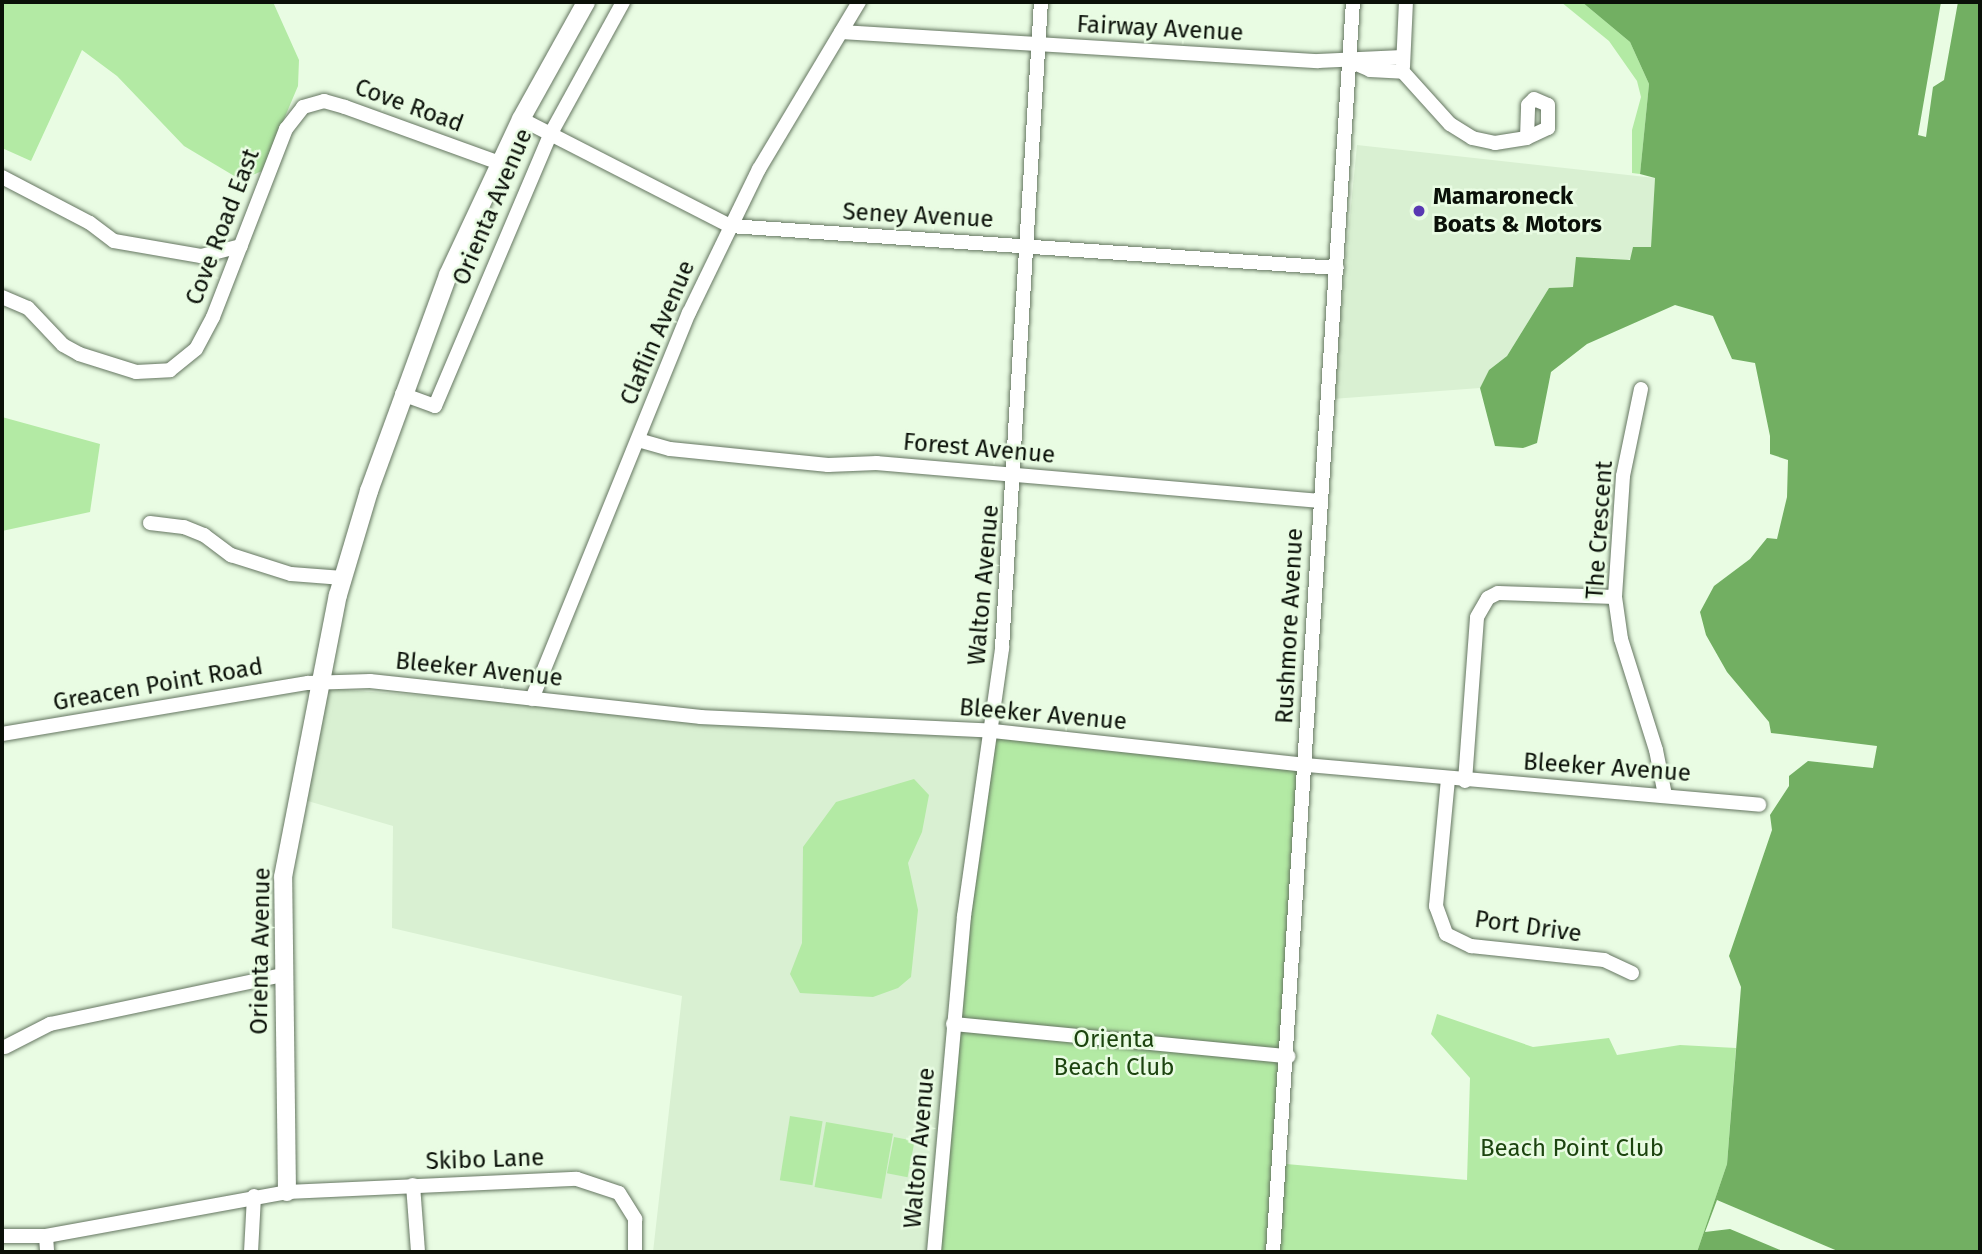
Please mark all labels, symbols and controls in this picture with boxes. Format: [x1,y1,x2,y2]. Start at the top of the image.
street label: Fairway Avenue [1076,10,1244,48]
street label: Cove Road [351,73,467,139]
street label: Orienta Avenue [447,124,539,290]
street label: Cove Road East [180,145,266,309]
place label: Mamaroneck Boats & Motors [1433,183,1602,239]
street label: Seney Avenue [842,198,994,234]
marker: Mamaroneck Boats & Motors [1411,203,1427,219]
street label: Claflin Avenue [615,256,701,410]
street label: Forest Avenue [902,428,1056,470]
street label: The Crescent [1581,460,1619,600]
street label: Walton Avenue [963,503,1005,667]
street label: Rushmore Avenue [1270,527,1310,725]
street label: Bleeker Avenue [394,647,564,693]
street label: Greacen Point Road [51,652,265,718]
street label: Bleeker Avenue [958,693,1128,737]
street label: Bleeker Avenue [1522,748,1692,788]
street label: Orienta Avenue [245,867,277,1035]
street label: Port Drive [1473,905,1583,949]
park label: Orienta Beach Club [1054,1026,1174,1082]
street label: Walton Avenue [899,1066,941,1230]
park label: Beach Point Club [1480,1135,1664,1163]
street label: Skibo Lane [425,1144,545,1176]

